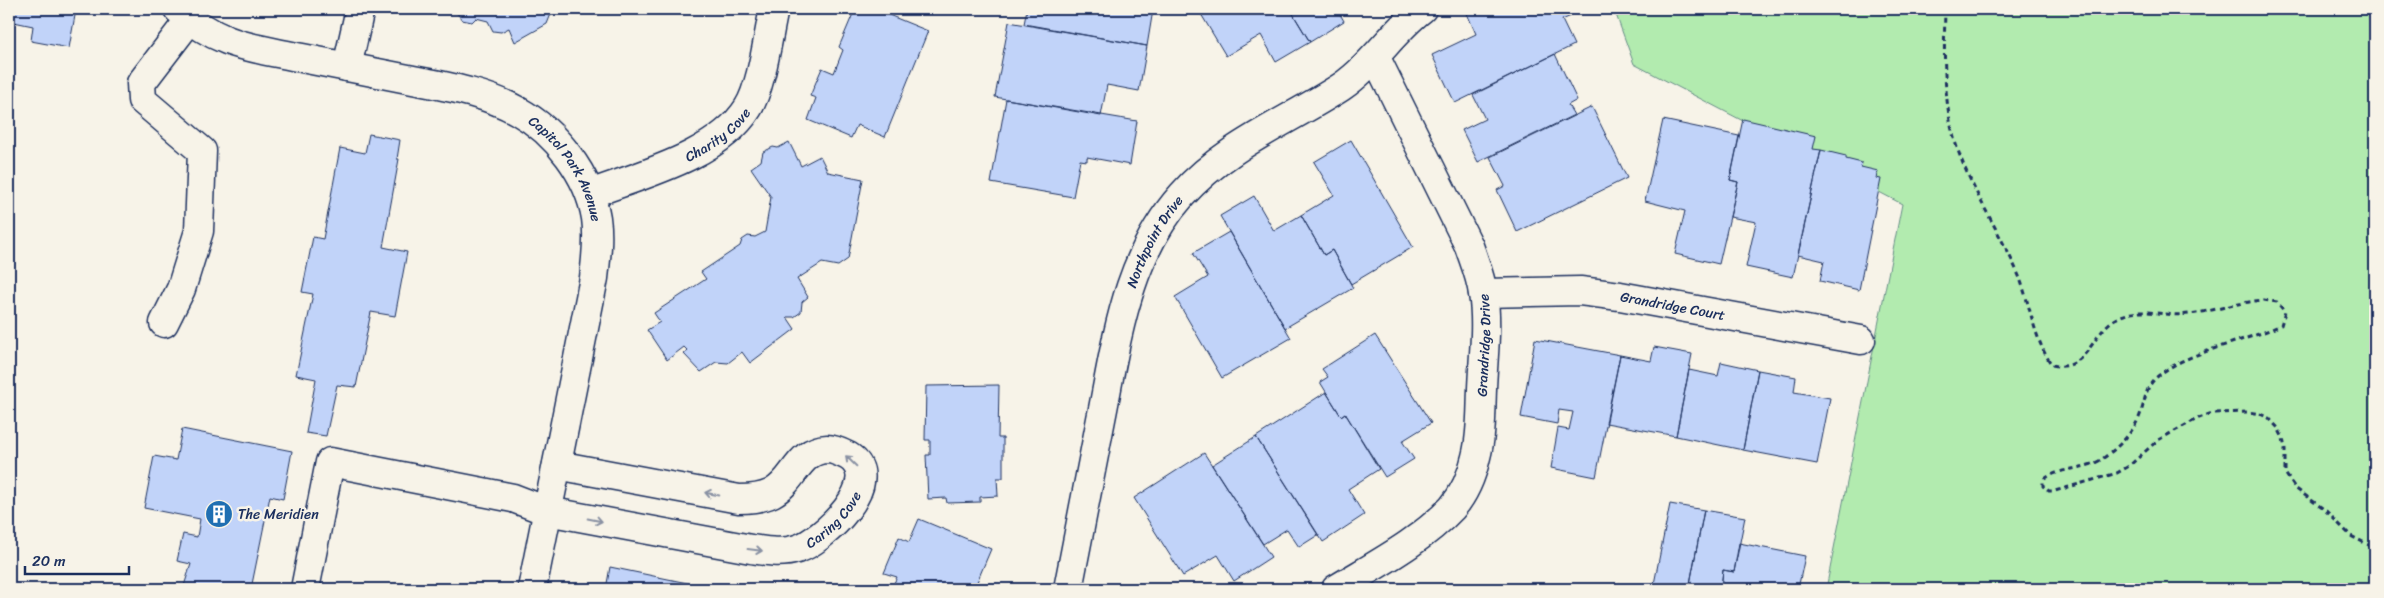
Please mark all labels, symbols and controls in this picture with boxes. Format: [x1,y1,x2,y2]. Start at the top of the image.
street label: Charity Cove [680,102,757,169]
street label: Capitol Park Avenue [523,109,609,223]
street label: Northpoint Drive [1119,189,1189,291]
street label: Grandridge Court [1618,284,1727,327]
street label: Grandridge Drive [1469,292,1498,397]
one-way arrow [845,455,858,467]
street label: Caring Cove [800,487,868,555]
one-way arrow [704,488,720,498]
building icon: The Meridien [204,499,234,529]
place label: The Meridien [238,502,319,527]
one-way arrow [587,516,603,526]
scale bar [25,543,129,575]
one-way arrow [747,545,763,555]
text: 20 m [32,548,66,574]

